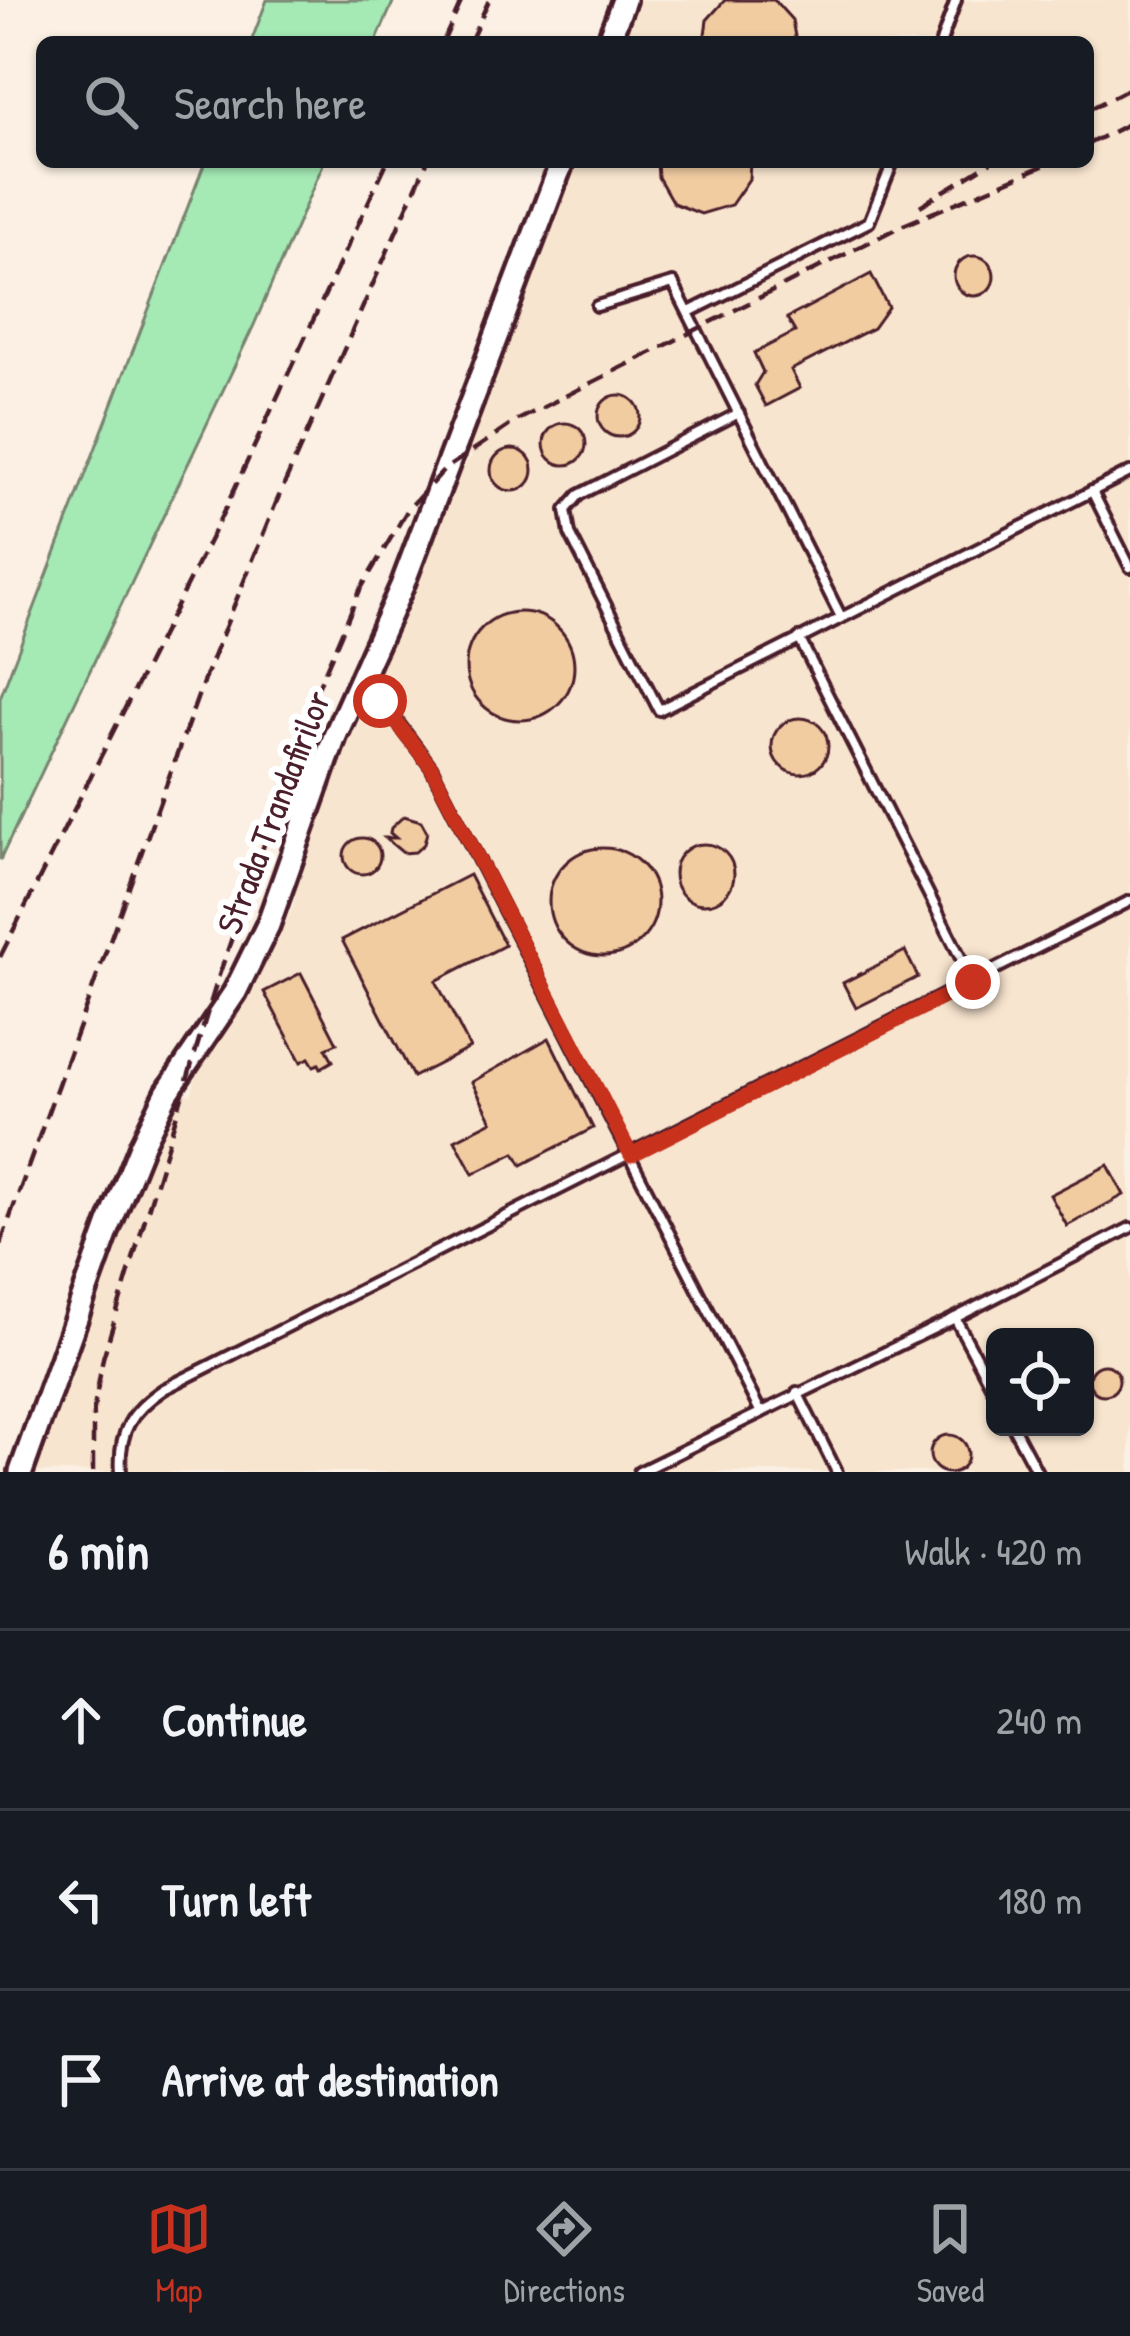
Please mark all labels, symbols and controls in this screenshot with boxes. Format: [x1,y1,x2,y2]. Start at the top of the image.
search box [36,36,1094,168]
icon: search [78,69,144,135]
text: Search here [174,72,366,133]
route start [353,674,407,728]
street label: Strada Trandafirilor [204,683,341,940]
route end [946,955,1000,1009]
map controls [986,1328,1094,1436]
button: locate [986,1328,1094,1436]
text: 6 min [48,1516,149,1585]
text: Walk · 420 m [905,1524,1082,1577]
icon: ahead [48,1687,114,1753]
text: Continue [162,1689,307,1750]
text: 240 m [996,1693,1082,1746]
icon: left [48,1867,114,1933]
text: Turn left [162,1869,311,1930]
text: 180 m [998,1873,1082,1926]
icon: arrive [48,2047,114,2113]
text: Arrive at destination [162,2049,499,2110]
tab: Map [146,2196,212,2312]
tab: Directions [504,2196,625,2312]
tab: Saved [917,2196,984,2312]

